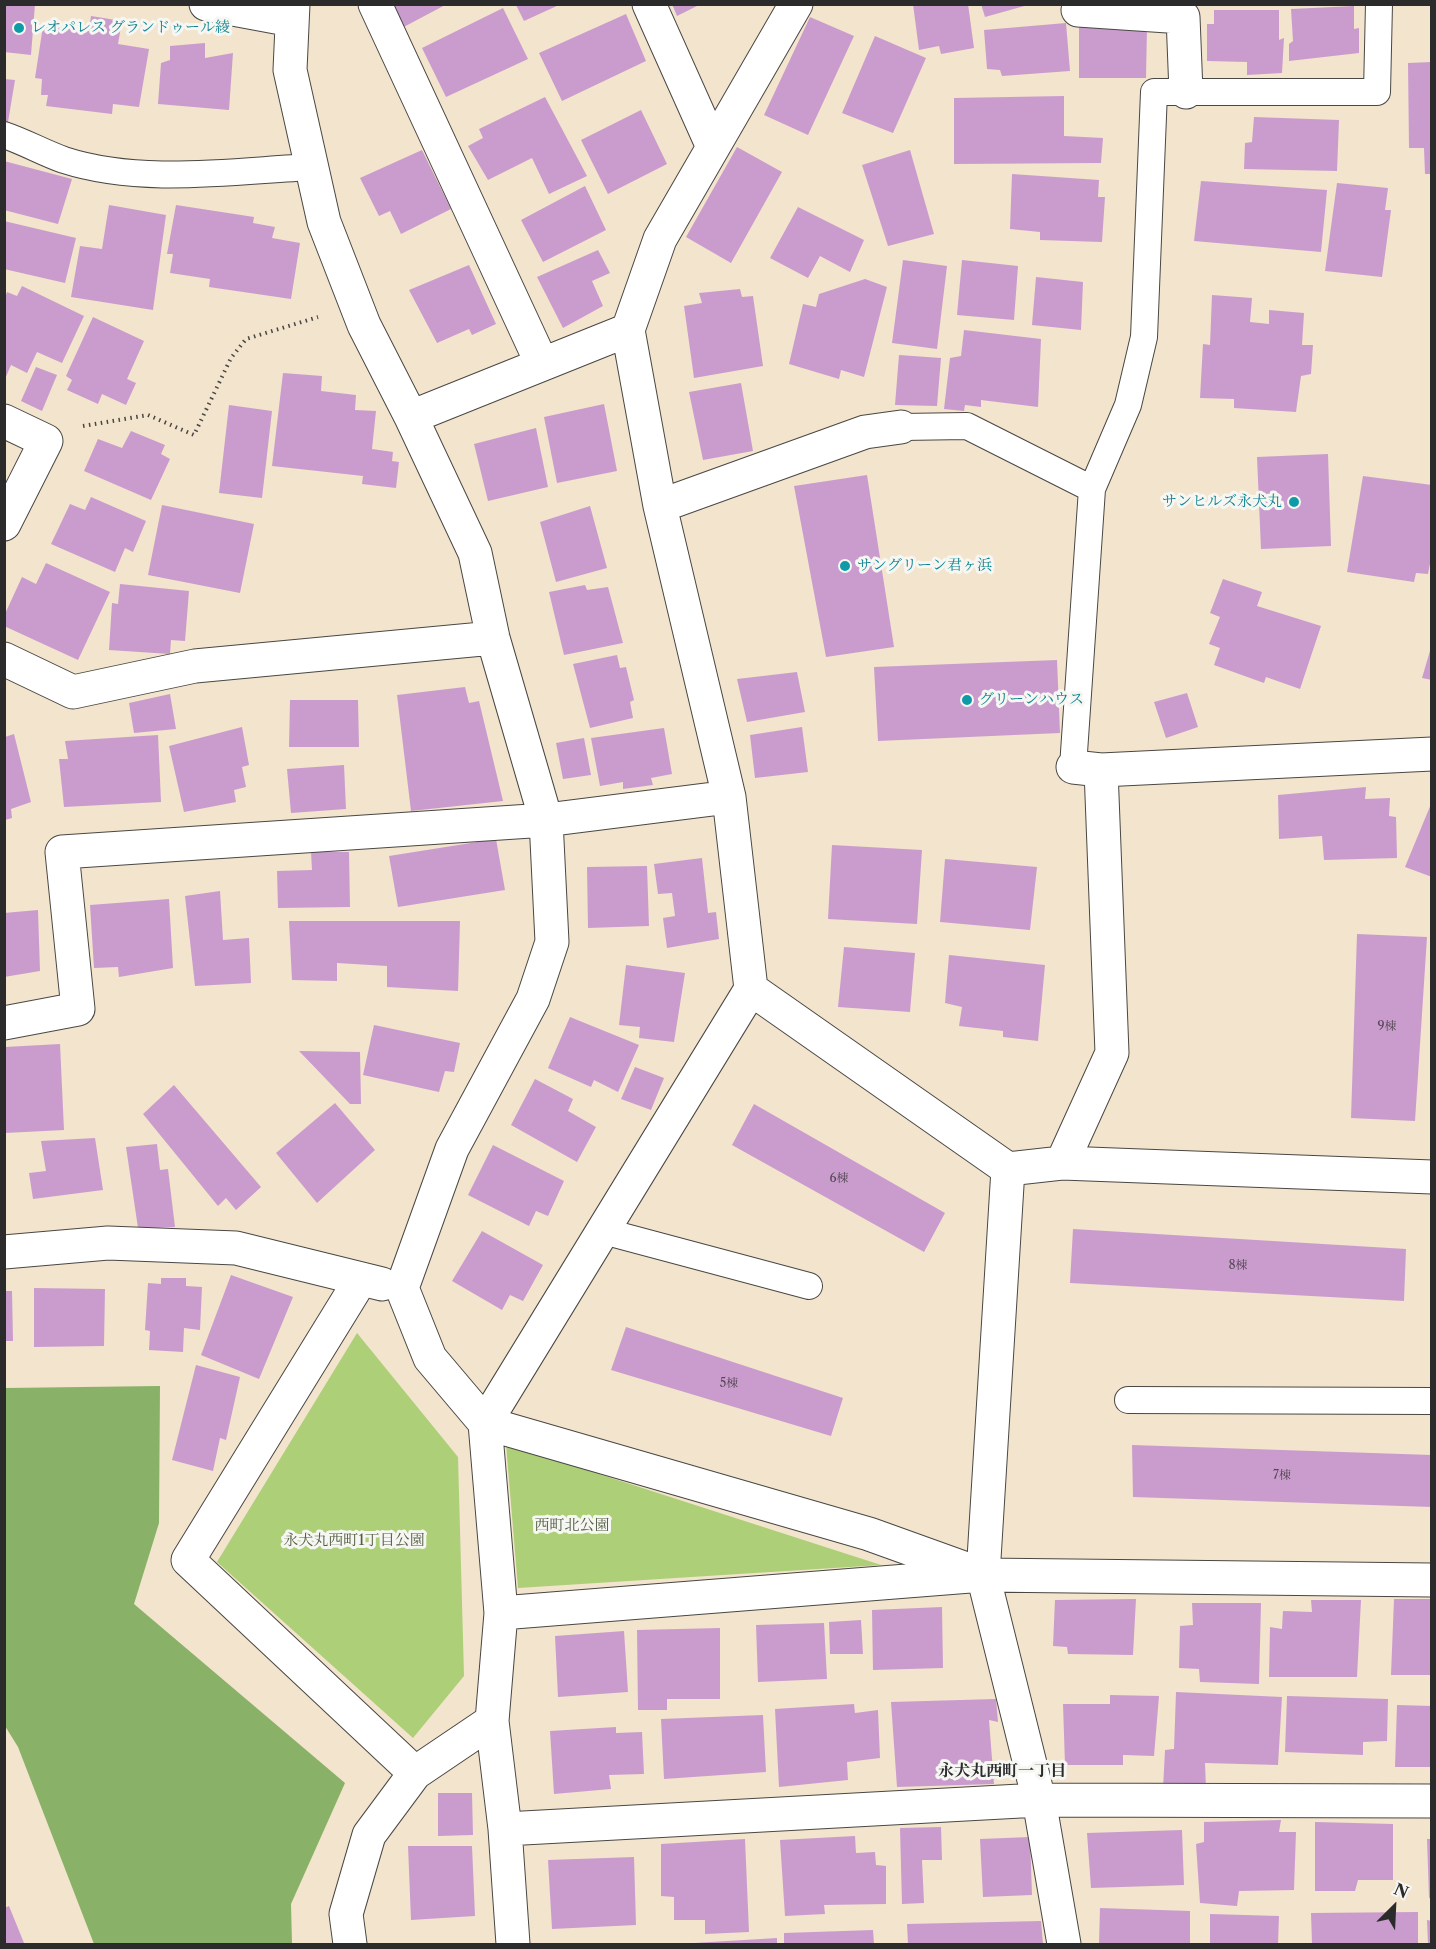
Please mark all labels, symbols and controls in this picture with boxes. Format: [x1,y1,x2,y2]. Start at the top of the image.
place label: レオパレス グランドゥール綾 [31,19,230,37]
marker: レオパレス グランドゥール綾 [12,21,26,35]
place label: サンヒルズ永犬丸 [1162,493,1282,511]
marker: サンヒルズ永犬丸 [1287,495,1301,509]
place label: サングリーン君ヶ浜 [857,557,992,575]
marker: サングリーン君ヶ浜 [838,559,852,573]
place label: グリーンハウス [979,691,1084,709]
marker: グリーンハウス [960,693,974,707]
house number: 9棟 [1377,1020,1397,1034]
house number: 6棟 [829,1172,849,1186]
house number: 8棟 [1228,1259,1248,1273]
house number: 5棟 [720,1377,738,1391]
house number: 7棟 [1273,1469,1291,1483]
park label: 西町北公園 [535,1517,609,1535]
park label: 永犬丸西町1丁目公園 [283,1532,425,1550]
district label: 永犬丸西町一丁目 [938,1761,1066,1781]
north arrow [1364,1877,1424,1937]
text: N [1391,1879,1412,1903]

